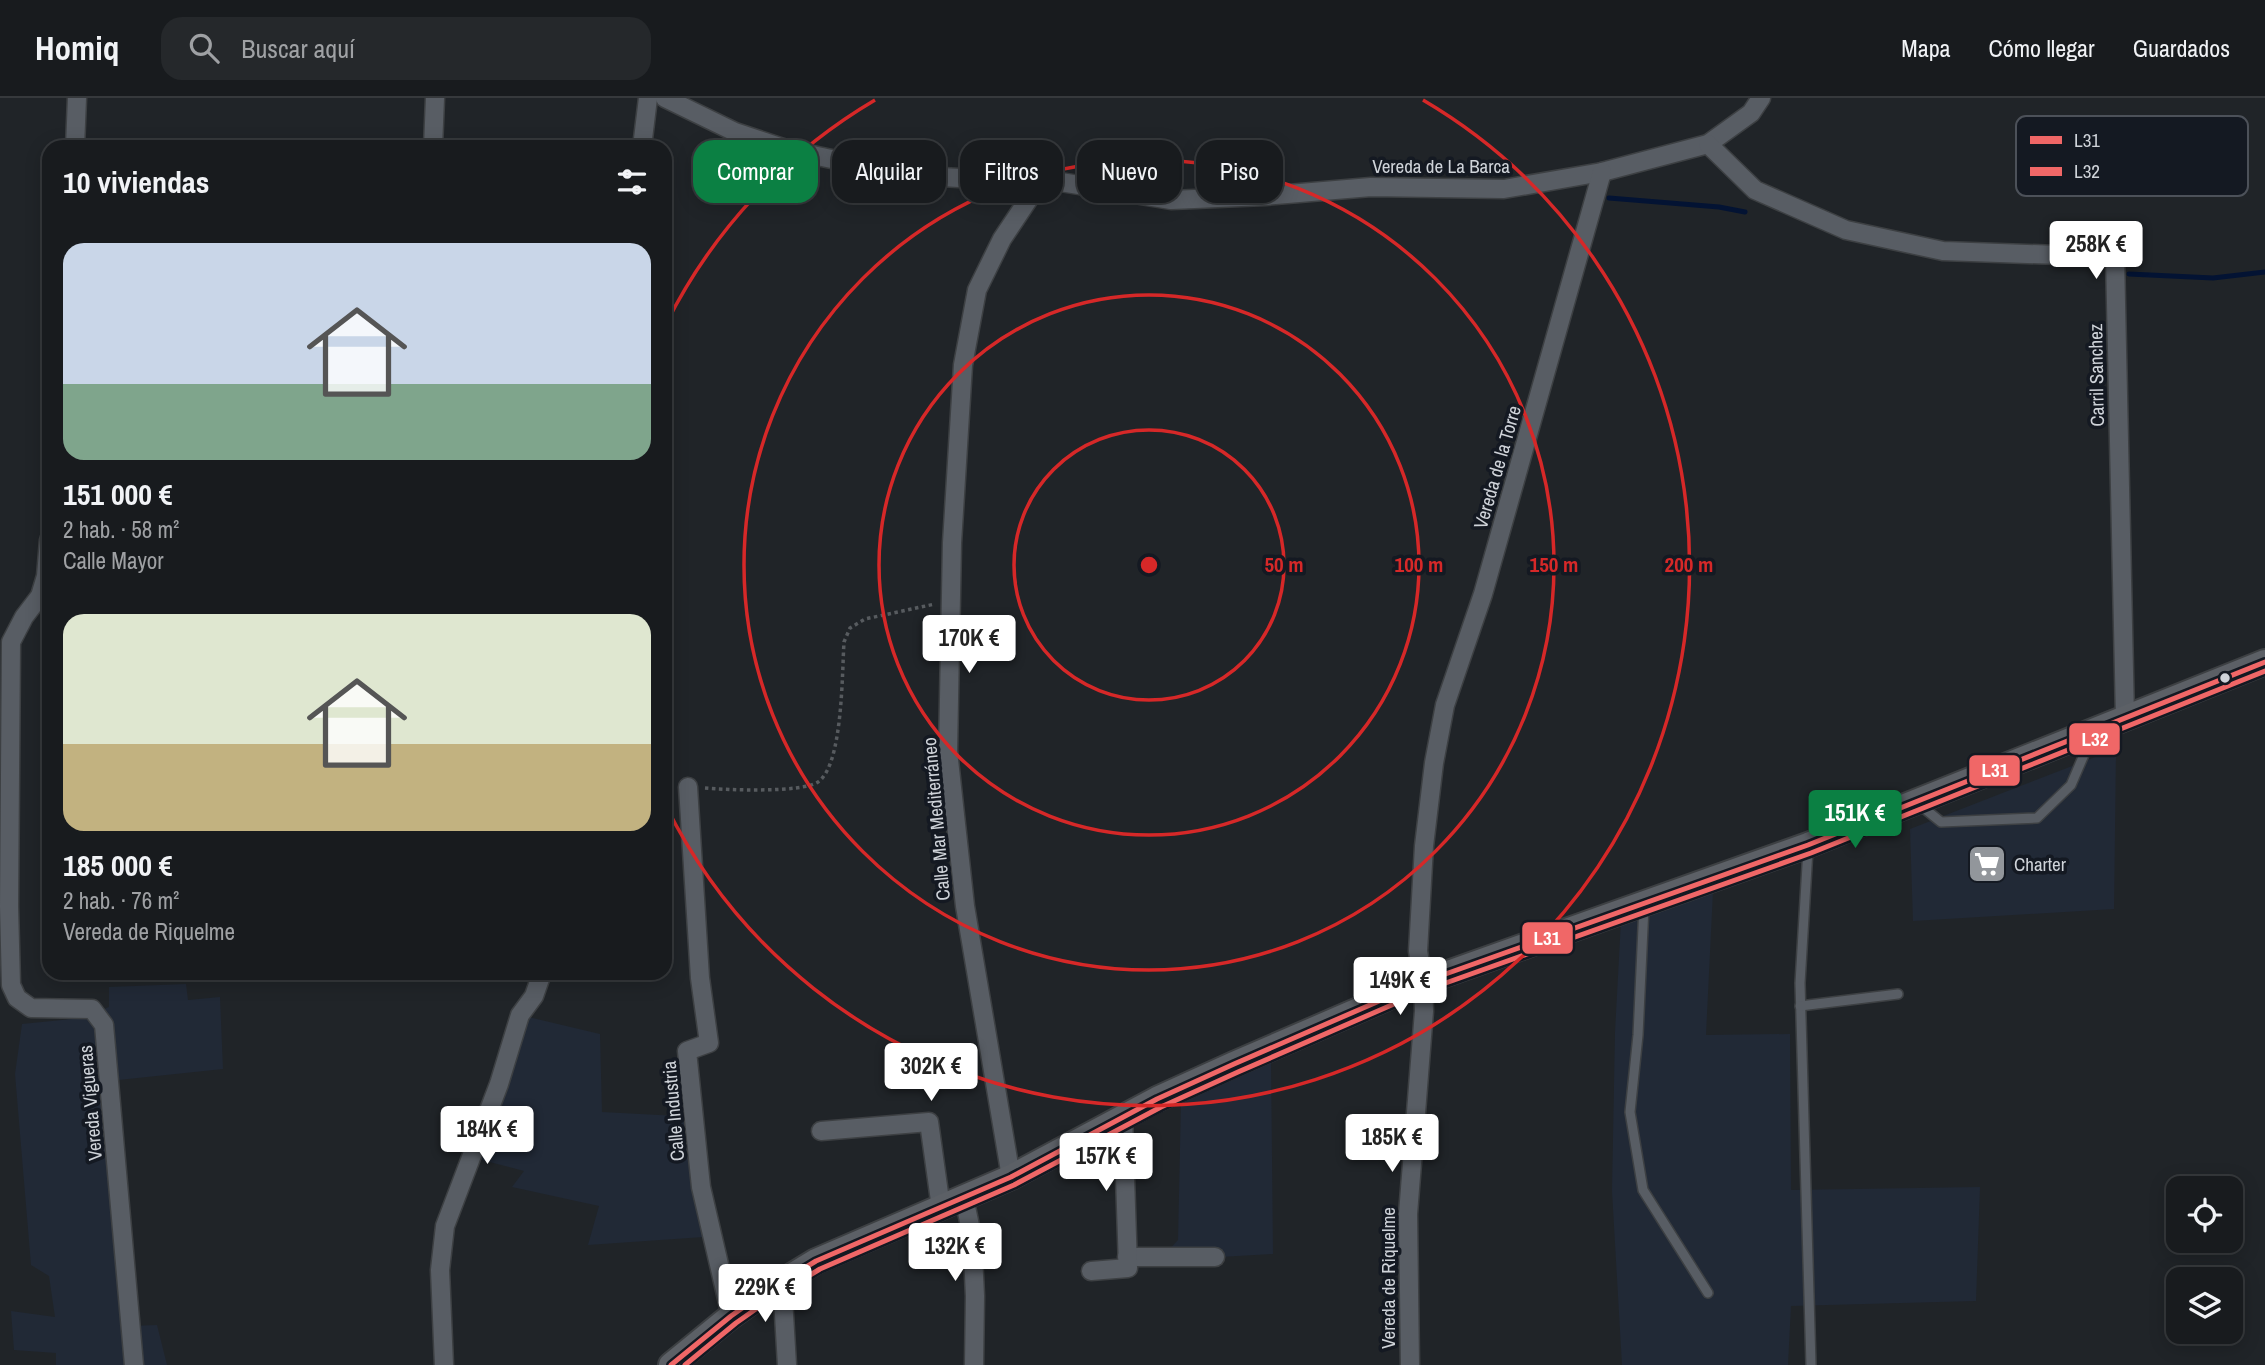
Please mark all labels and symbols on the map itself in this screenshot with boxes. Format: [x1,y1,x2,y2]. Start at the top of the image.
legend [2016,116,2248,196]
text: L31 [2074,127,2100,153]
street label: Vereda de La Barca [1372,153,1510,179]
text: L32 [2074,158,2100,184]
pin: 258K € [2039,222,2153,281]
street label: Carril Sanchez [2082,323,2110,427]
street label: Vereda de la Torre [1467,402,1527,532]
text: 50 m [1264,550,1304,579]
text: 100 m [1395,550,1443,579]
text: 150 m [1530,550,1578,579]
text: 200 m [1665,550,1713,579]
centre of rings [1137,553,1161,577]
pin: 170K € [912,616,1026,675]
unlabelled marker [2218,671,2232,685]
line badge: L32 [2068,722,2121,756]
text: L32 [2082,726,2109,752]
street label: Calle Mar Mediterráneo [916,736,956,902]
line badge: L31 [1968,754,2021,787]
text: L31 [1982,757,2009,783]
pin: 151K € [1798,790,1912,850]
supermarket icon: Charter [1966,843,2008,885]
place label: Charter [2014,851,2067,877]
line badge: L31 [1521,921,1574,955]
text: L31 [1534,925,1561,951]
pin: 149K € [1343,958,1457,1017]
street label: Vereda Vigueras [72,1044,108,1162]
pin: 302K € [874,1044,988,1103]
street label: Calle Industria [656,1060,690,1162]
pin: 184K € [430,1107,544,1166]
pin: 185K € [1335,1114,1449,1174]
pin: 157K € [1049,1134,1163,1193]
street label: Vereda de Riquelme [1375,1207,1401,1349]
pin: 132K € [898,1224,1012,1283]
pin: 229K € [708,1264,822,1324]

